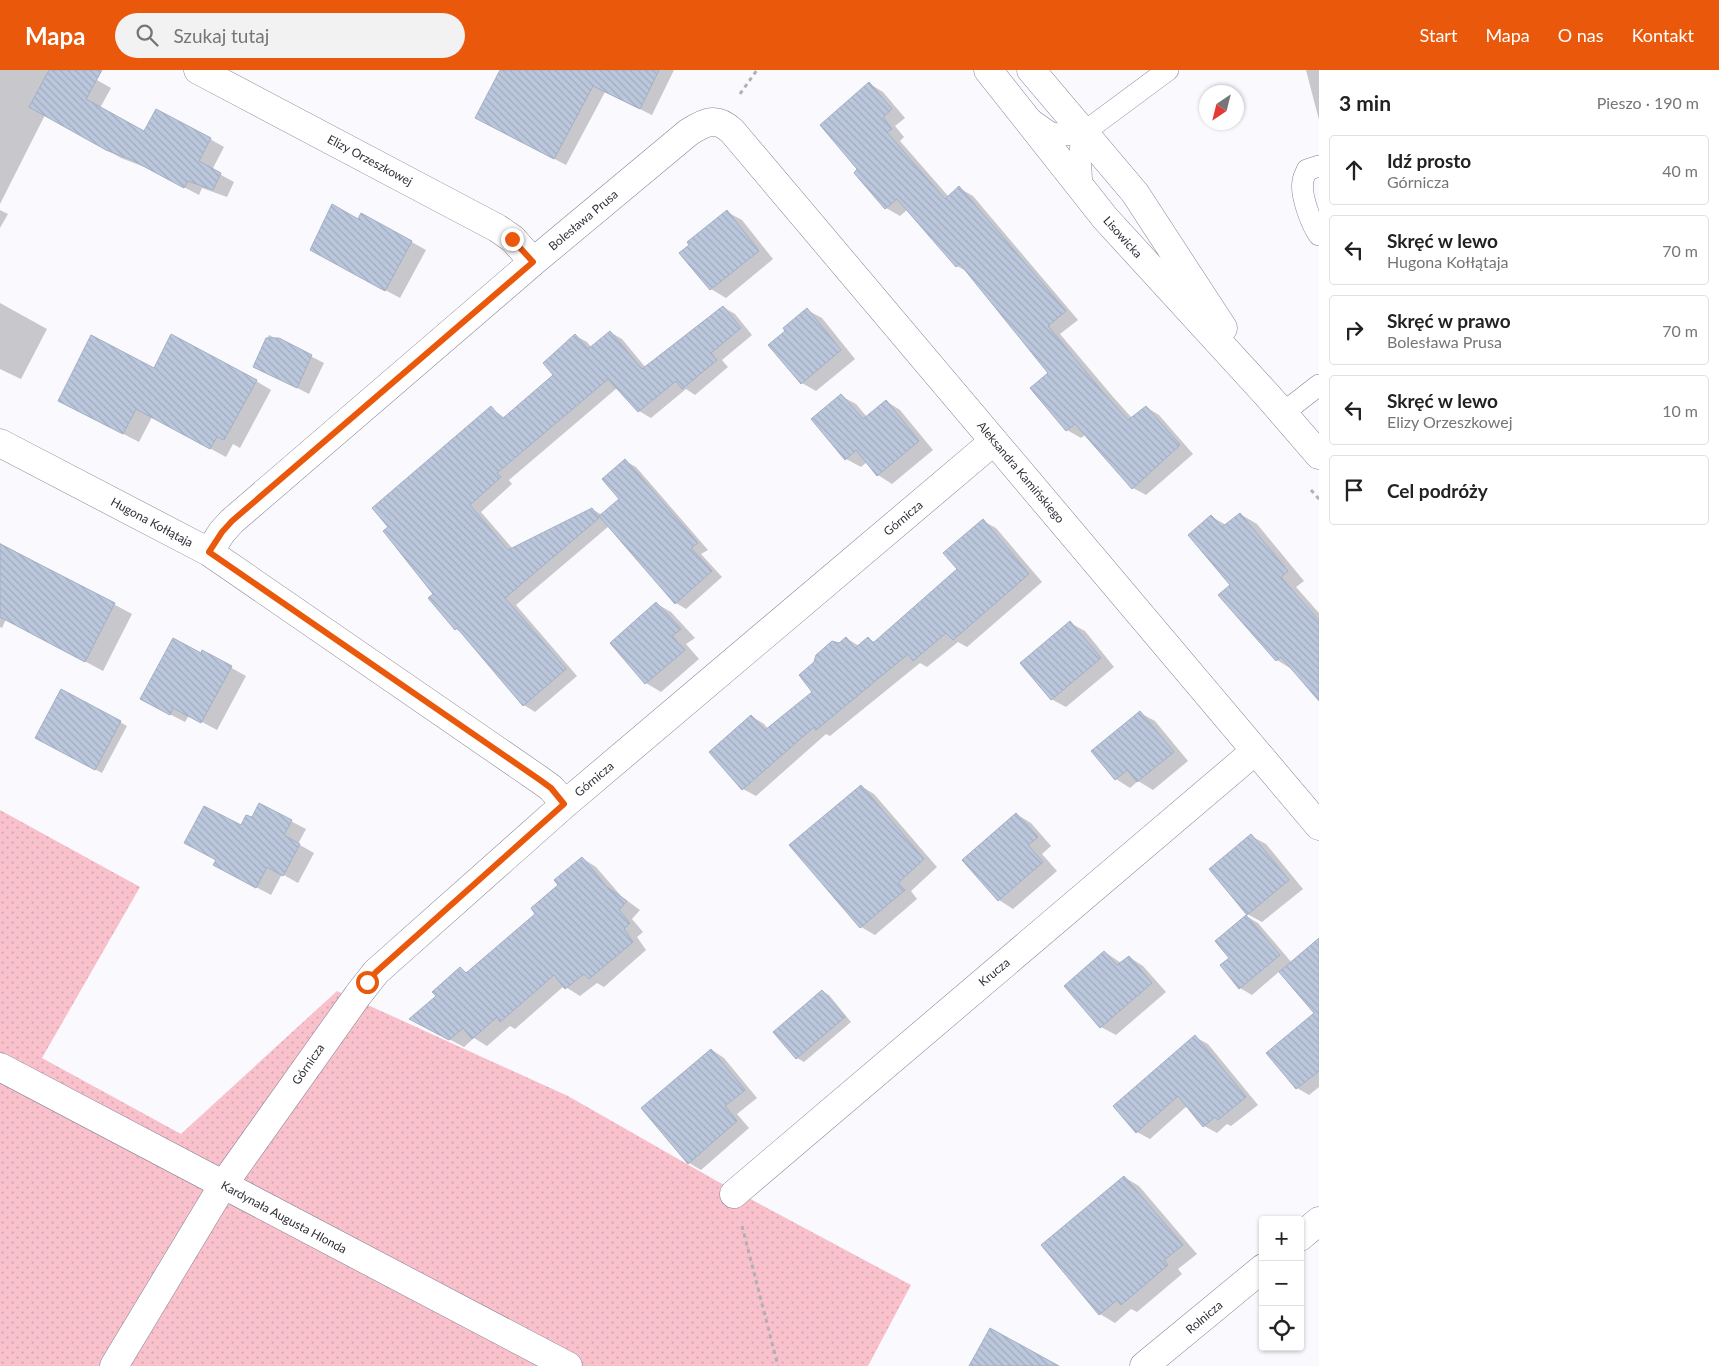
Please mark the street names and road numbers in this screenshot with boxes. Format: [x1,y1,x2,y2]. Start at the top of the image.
street label: Elizy Orzeszkowej [325,131,415,189]
street label: Bolesława Prusa [545,187,621,253]
street label: Lisowicka [1100,213,1146,261]
street label: Aleksandra Kamińskiego [974,418,1068,526]
street label: Hugona Kołłątaja [108,494,196,550]
street label: Górnicza [880,497,926,539]
street label: Górnicza [571,758,617,800]
street label: Krucza [975,955,1013,989]
street label: Górnicza [289,1041,328,1087]
street label: Kardynała Augusta Hlonda [219,1177,349,1257]
street label: Rolnicza [1183,1297,1225,1337]

